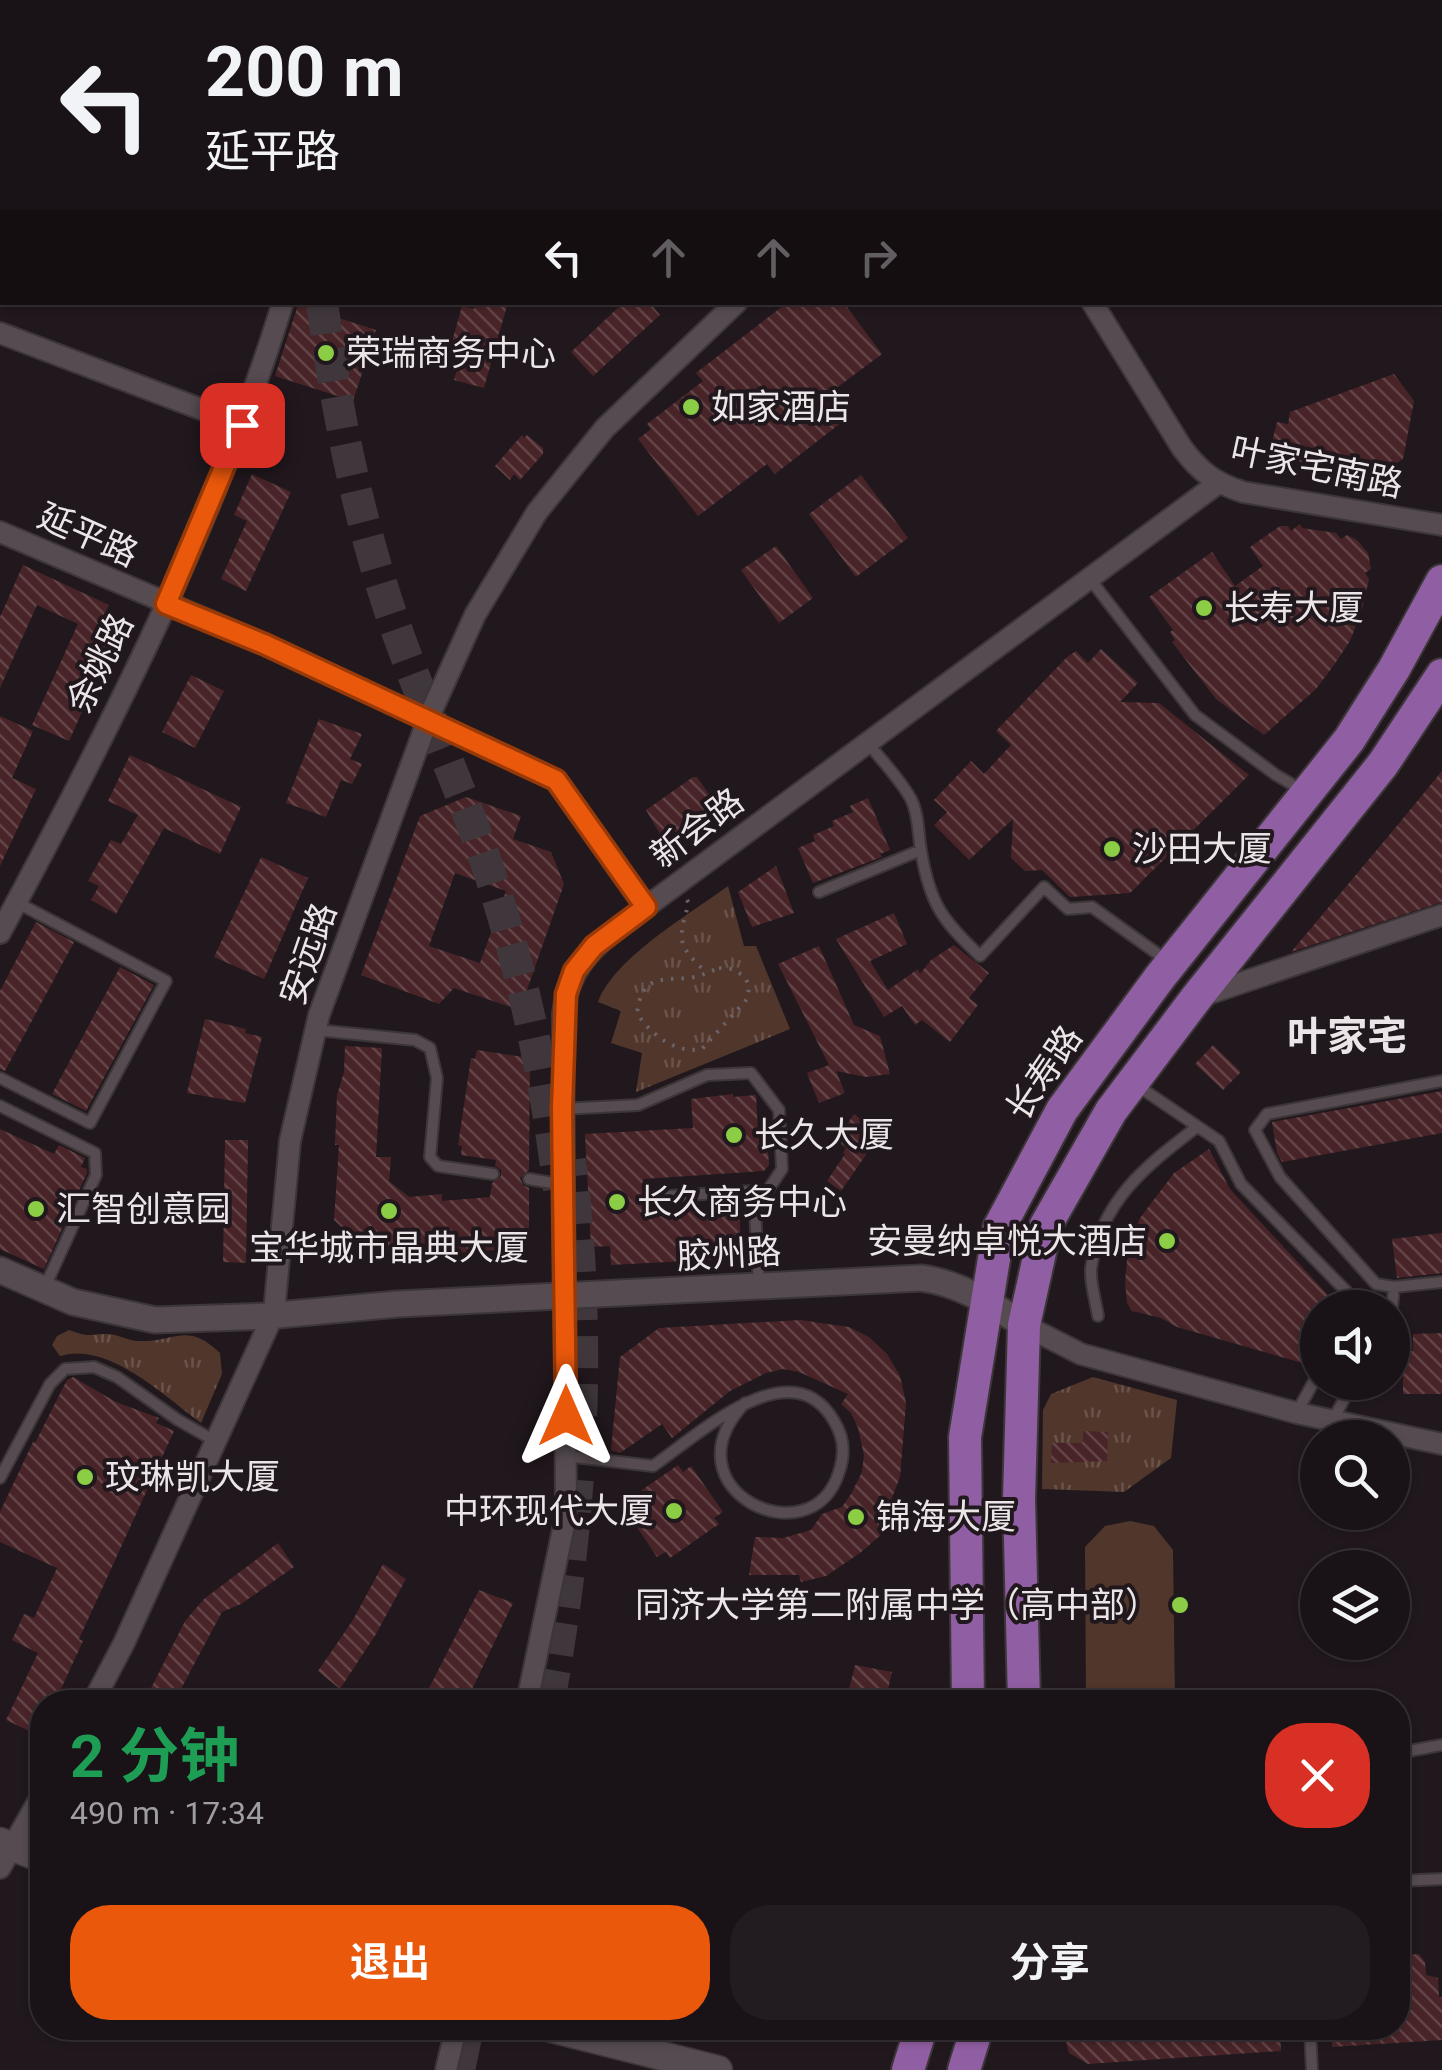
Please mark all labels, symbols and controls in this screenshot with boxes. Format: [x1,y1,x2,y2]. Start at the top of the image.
text: 200 m [205,31,404,113]
icon: left [40,40,170,170]
text: 延平路 [205,125,340,178]
icon: left [536,230,591,285]
icon: ahead [641,230,696,285]
icon: ahead [746,230,801,285]
icon: right [851,230,906,285]
place label: 荣瑞商务中心 [346,333,556,374]
marker: 荣瑞商务中心 [315,342,337,364]
pin [200,383,285,468]
place label: 如家酒店 [711,387,851,428]
marker: 如家酒店 [680,396,702,418]
icon: arrive [215,398,270,453]
street label: 叶家宅南路 [1227,429,1407,506]
street label: 延平路 [31,495,144,576]
place label: 长寿大厦 [1224,588,1364,629]
marker: 长寿大厦 [1193,597,1215,619]
street label: 余姚路 [59,607,142,719]
street label: 新会路 [643,780,752,876]
place label: 沙田大厦 [1132,829,1272,870]
marker: 沙田大厦 [1101,838,1123,860]
street label: 安远路 [272,898,345,1010]
district label: 叶家宅 [1287,1013,1407,1060]
street label: 长寿路 [998,1018,1091,1128]
place label: 长久大厦 [754,1115,894,1156]
marker: 长久大厦 [723,1124,745,1146]
place label: 长久商务中心 [637,1182,847,1223]
place label: 汇智创意园 [56,1189,231,1230]
marker: 长久商务中心 [606,1191,628,1213]
marker: 汇智创意园 [25,1198,47,1220]
marker: 宝华城市晶典大厦 [378,1200,400,1222]
place label: 安曼纳卓悦大酒店 [867,1221,1147,1262]
place label: 宝华城市晶典大厦 [249,1228,529,1269]
marker: 安曼纳卓悦大酒店 [1156,1230,1178,1252]
street label: 胶州路 [676,1231,783,1278]
map controls [1300,1290,1410,1660]
button: sound [1300,1290,1410,1400]
position arrow [514,1364,618,1468]
button: search [1300,1420,1410,1530]
place label: 玟琳凯大厦 [105,1457,280,1498]
marker: 玟琳凯大厦 [74,1466,96,1488]
place label: 中环现代大厦 [444,1491,654,1532]
place label: 锦海大厦 [876,1497,1016,1538]
marker: 中环现代大厦 [663,1500,685,1522]
marker: 锦海大厦 [845,1506,867,1528]
button: layers [1300,1550,1410,1660]
place label: 同济大学第二附属中学（高中部） [635,1585,1160,1626]
marker: 同济大学第二附属中学（高中部） [1169,1594,1191,1616]
text: 2 分钟 [70,1721,239,1792]
button: close [1265,1723,1370,1828]
text: 490 m · 17:34 [70,1794,264,1832]
button: 退出 [70,1905,710,2020]
button: 分享 [730,1905,1370,2020]

